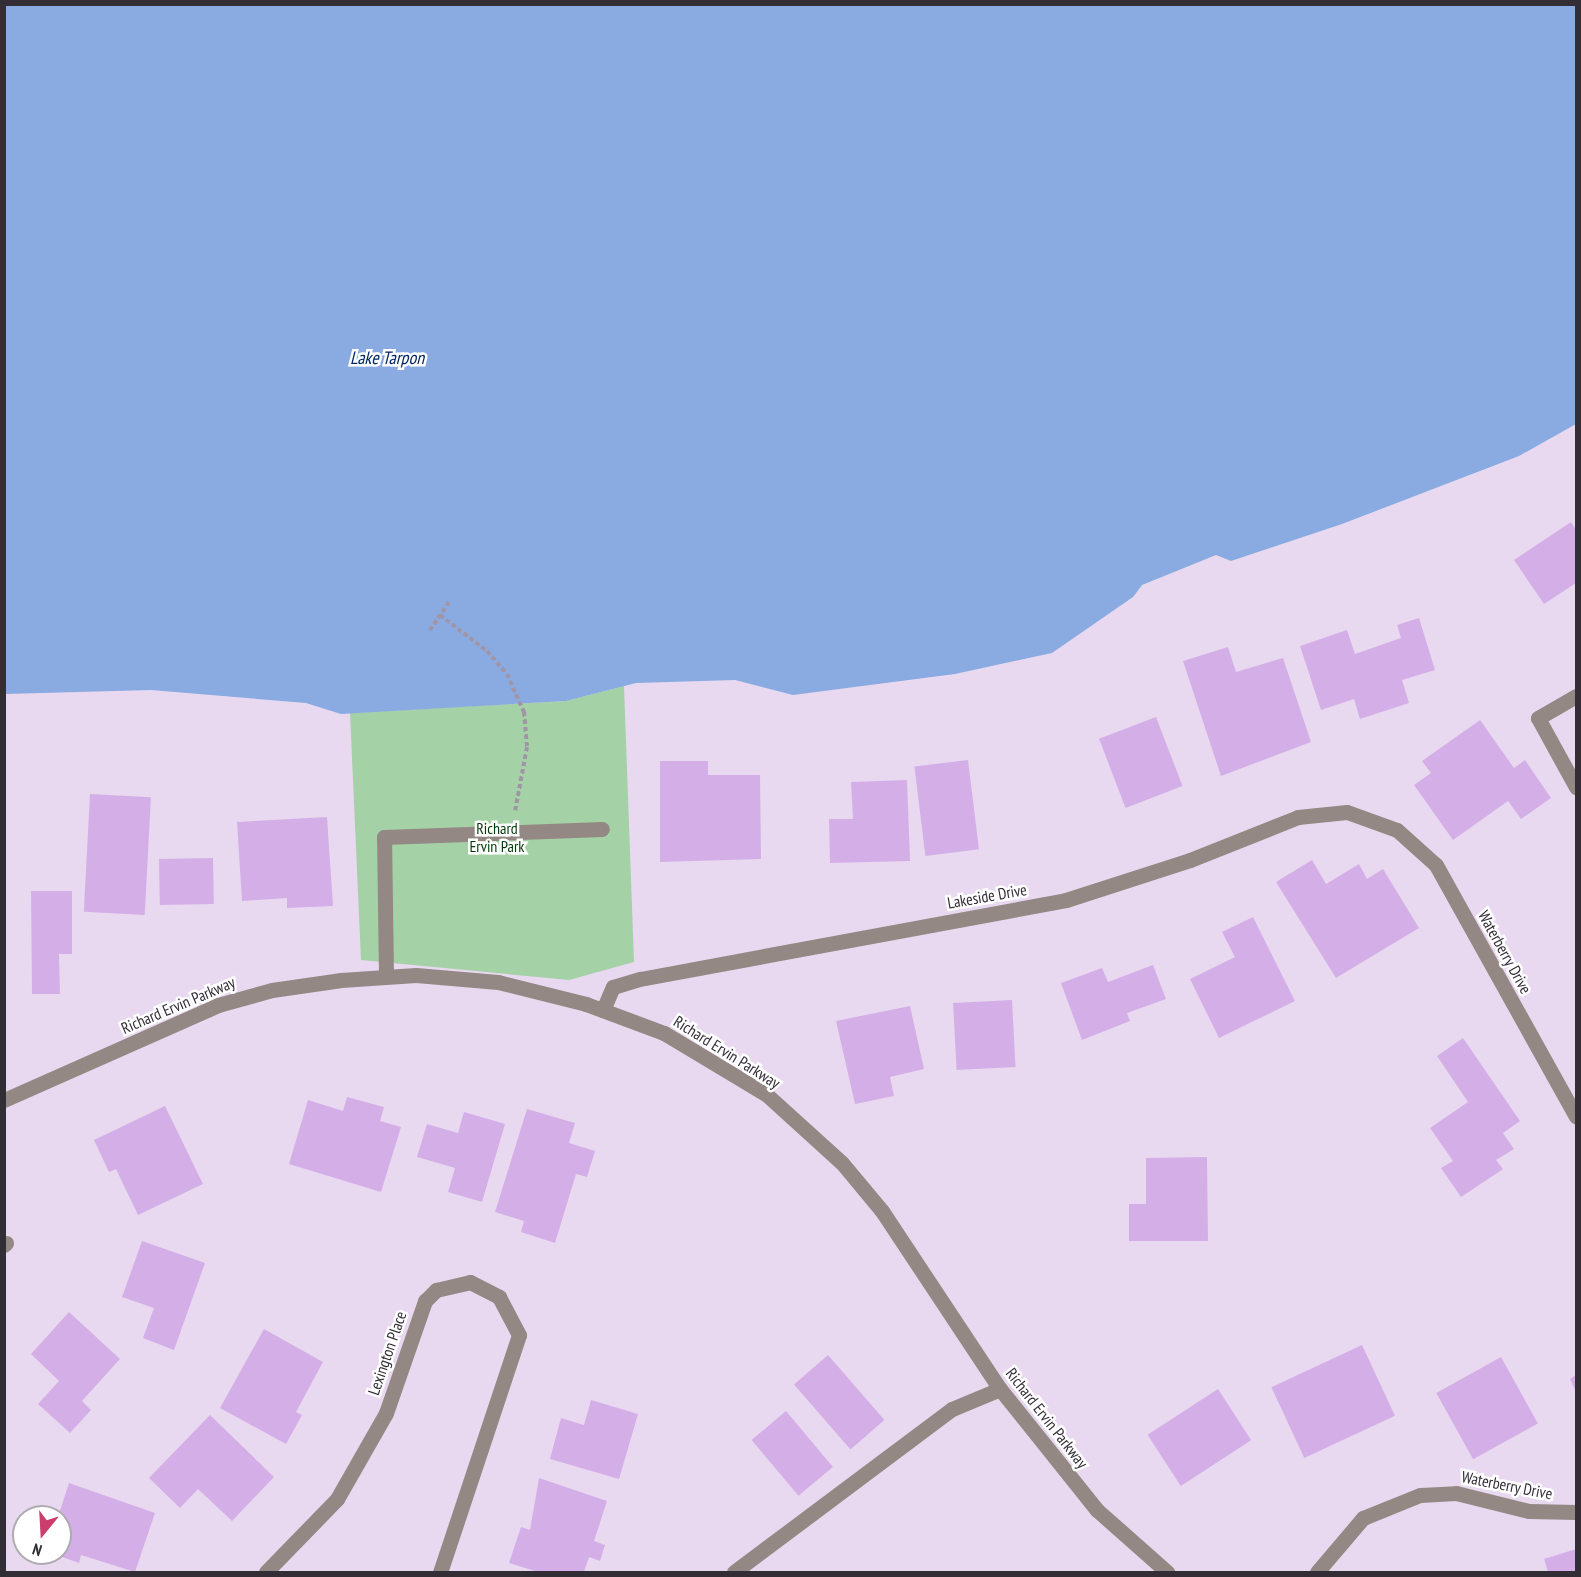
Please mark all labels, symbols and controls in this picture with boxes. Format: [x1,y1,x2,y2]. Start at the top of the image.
water label: Lake Tarpon [350,347,424,369]
park label: Richard Ervin Park [469,818,525,856]
street label: Lakeside Drive [946,880,1028,912]
street label: Waterberry Drive [1474,907,1536,997]
street label: Richard Ervin Parkway [118,972,238,1038]
street label: Richard Ervin Parkway [670,1012,784,1092]
street label: Lexington Place [364,1309,410,1397]
street label: Richard Ervin Parkway [1002,1364,1092,1472]
street label: Waterberry Drive [1460,1467,1554,1503]
north arrow [12,1505,72,1565]
text: N [30,1539,44,1561]

